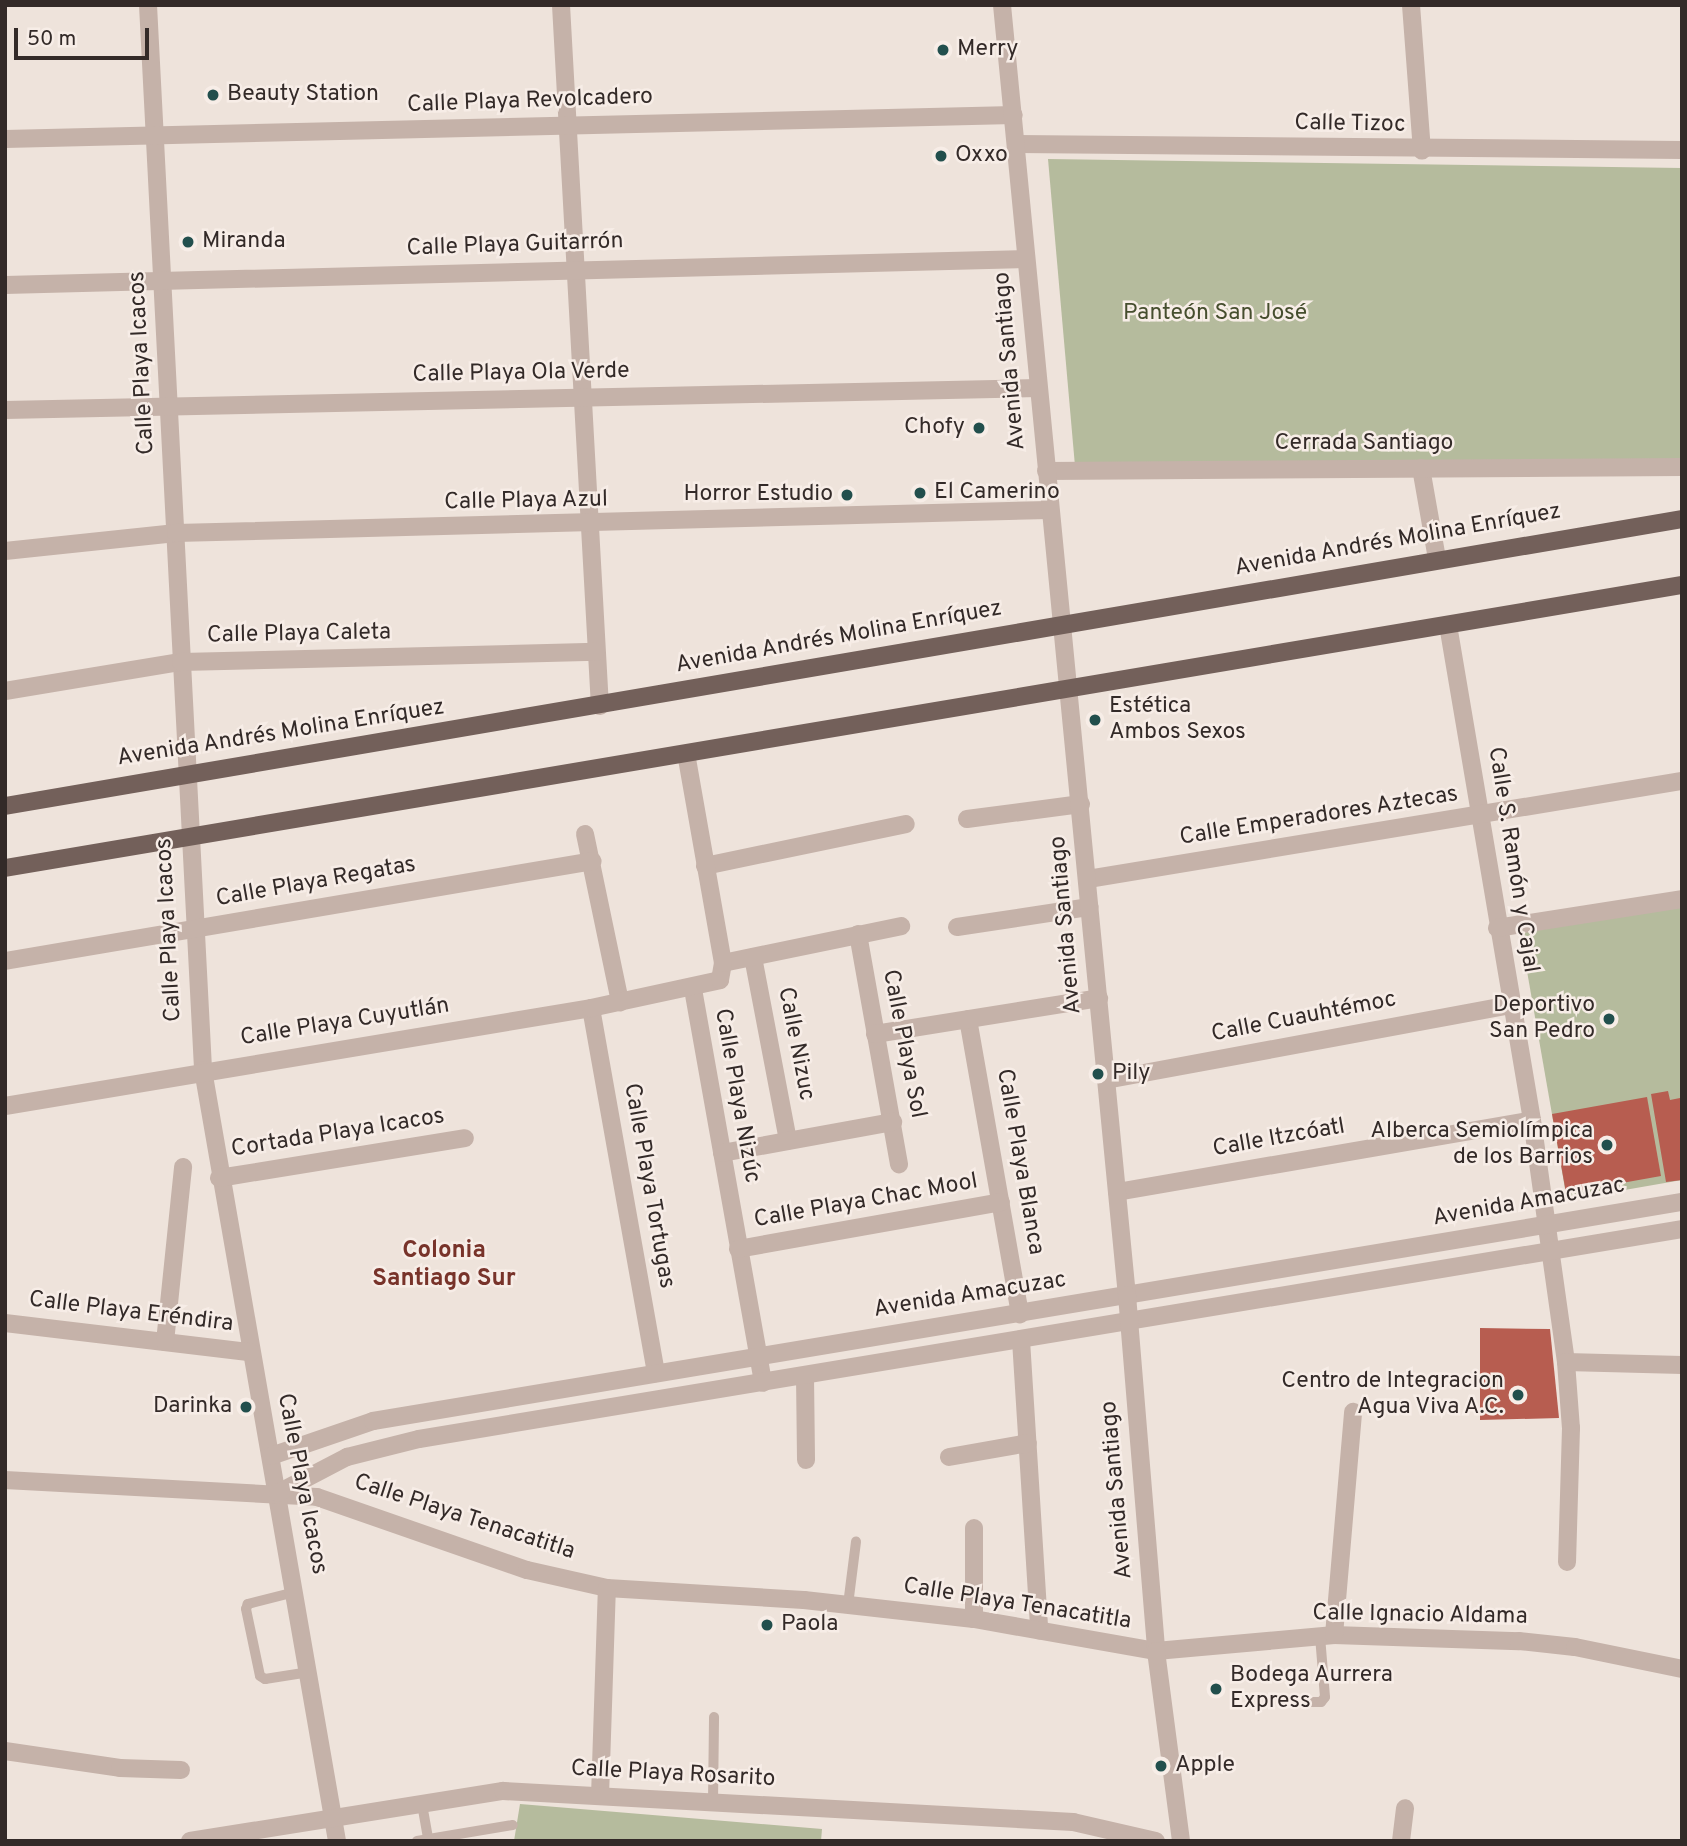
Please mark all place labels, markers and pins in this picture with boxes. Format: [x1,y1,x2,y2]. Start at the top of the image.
place label: Merry [957,36,1018,64]
marker: Merry [935,42,951,58]
place label: Beauty Station [227,81,379,109]
marker: Beauty Station [205,87,221,103]
place label: Oxxo [955,142,1008,170]
marker: Oxxo [933,148,949,164]
place label: Miranda [202,228,286,256]
marker: Miranda [180,234,196,250]
place label: Chofy [904,414,965,442]
marker: Chofy [971,420,987,436]
place label: El Camerino [934,479,1060,507]
place label: Horror Estudio [683,481,833,509]
marker: El Camerino [912,485,928,501]
marker: Horror Estudio [839,487,855,503]
place label: Estética Ambos Sexos [1109,693,1246,747]
marker: Estética Ambos Sexos [1087,712,1103,728]
place label: Deportivo San Pedro [1489,992,1595,1046]
marker: Deportivo San Pedro [1601,1011,1617,1027]
place label: Pily [1112,1060,1151,1088]
marker: Pily [1090,1066,1106,1082]
place label: Alberca Semiolímpica de los Barrios [1370,1118,1593,1172]
marker: Alberca Semiolímpica de los Barrios [1599,1137,1615,1153]
place label: Centro de Integracion Agua Viva A.C. [1281,1368,1504,1422]
marker: Centro de Integracion Agua Viva A.C. [1510,1387,1526,1403]
place label: Darinka [153,1393,232,1421]
marker: Darinka [238,1399,254,1415]
place label: Paola [781,1611,838,1639]
marker: Paola [759,1617,775,1633]
place label: Bodega Aurrera Express [1230,1662,1394,1716]
marker: Bodega Aurrera Express [1208,1681,1224,1697]
place label: Apple [1175,1752,1235,1780]
marker: Apple [1153,1758,1169,1774]

